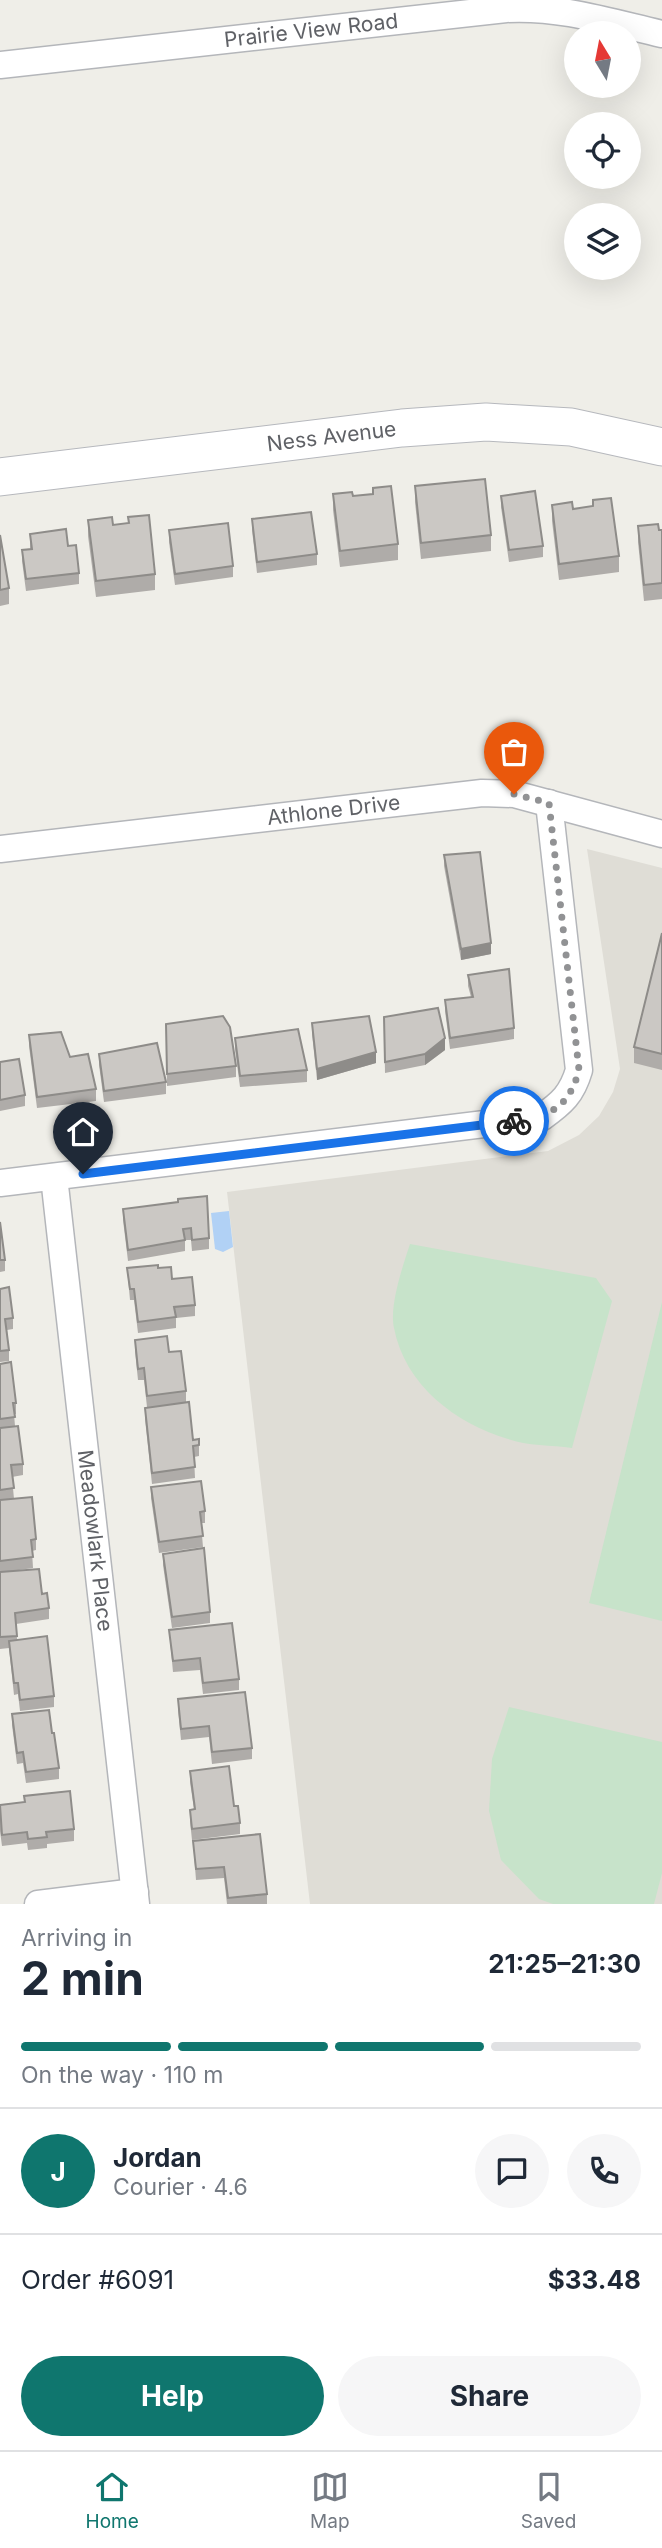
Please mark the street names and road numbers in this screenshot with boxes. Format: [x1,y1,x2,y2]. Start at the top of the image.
street label: Prairie View Road [223,8,399,52]
street label: Ness Avenue [265,416,398,456]
street label: Athlone Drive [266,790,402,830]
street label: Meadowlark Place [73,1448,118,1633]

